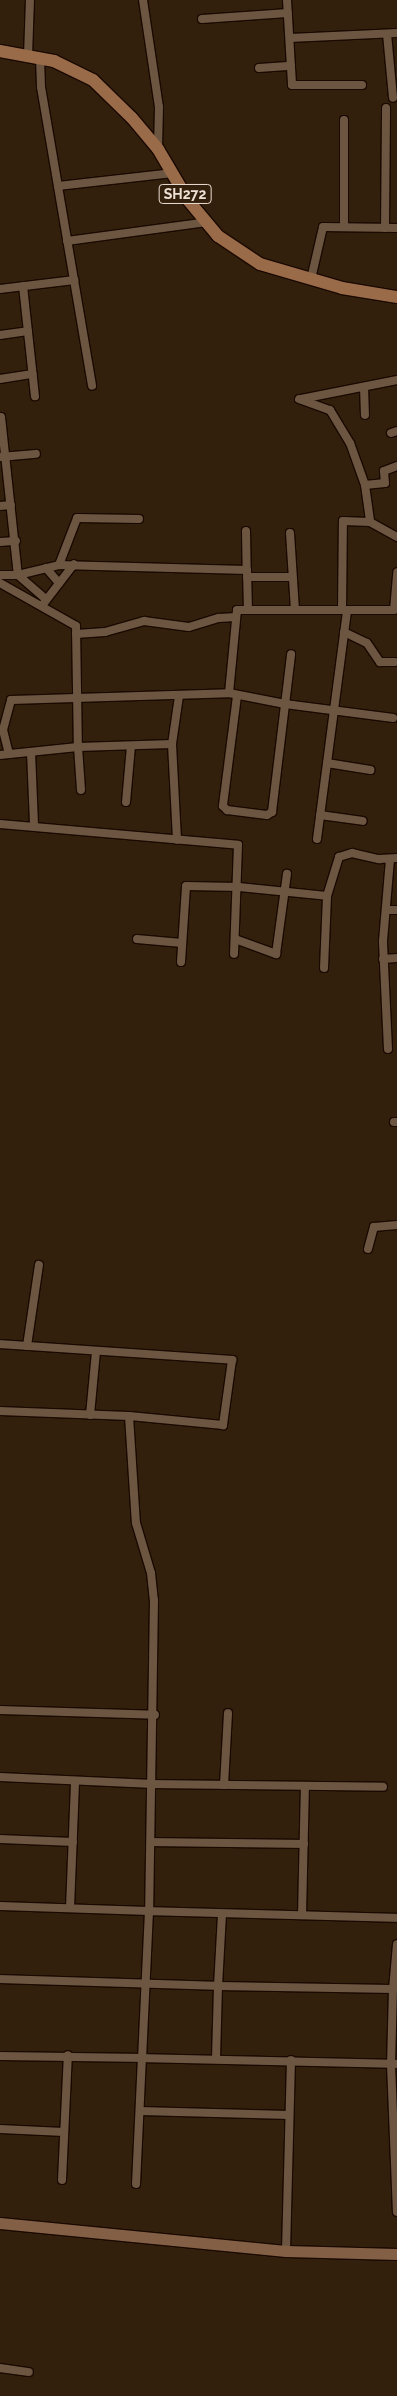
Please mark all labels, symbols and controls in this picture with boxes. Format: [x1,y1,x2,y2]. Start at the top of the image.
road number: SH272 [158,182,212,205]

